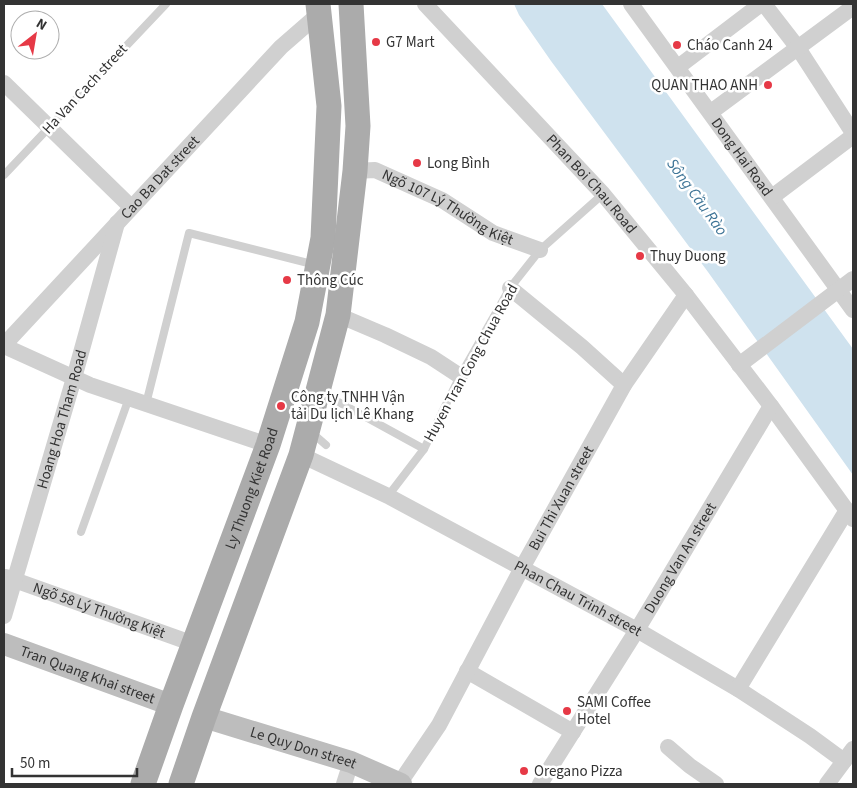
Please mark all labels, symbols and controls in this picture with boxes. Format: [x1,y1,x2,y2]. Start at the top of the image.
north arrow [10,10,60,60]
text: N [32,14,50,36]
place label: G7 Mart [386,32,434,53]
place label: Cháo Canh 24 [687,35,773,56]
marker: G7 Mart [370,36,382,48]
street label: Ha Van Cach street [38,39,132,139]
marker: Cháo Canh 24 [671,39,683,51]
place label: QUAN THAO ANH [651,75,758,96]
marker: QUAN THAO ANH [762,79,774,91]
street label: Dong Hai Road [706,113,778,201]
street label: Phan Boi Chau Road [541,129,642,238]
street label: Cao Ba Dat street [116,131,204,224]
place label: Long Bình [427,153,490,174]
water label: Sông Cầu Rào [661,154,733,240]
marker: Long Bình [411,157,423,169]
street label: Ngõ 107 Lý Thường Kiệt [379,164,516,250]
place label: Thuy Duong [650,246,726,267]
marker: Thuy Duong [634,250,646,262]
place label: Thông Cúc [297,270,364,291]
marker: Thông Cúc [281,274,293,286]
street label: Huyen Tran Cong Chua Road [419,280,523,446]
street label: Hoang Hoa Tham Road [31,347,92,491]
place label: Công ty TNHH Vận tải Du lịch Lê Khang [291,387,414,425]
marker: Công ty TNHH Vận tải Du lịch Lê Khang [275,400,287,412]
street label: Ly Thuong Kiet Road [220,425,283,552]
street label: Bui Thi Xuan street [523,442,599,554]
street label: Duong Van An street [639,499,721,617]
street label: Phan Chau Trinh street [510,555,646,641]
street label: Ngõ 58 Lý Thường Kiệt [30,577,168,643]
street label: Tran Quang Khai street [17,640,158,709]
place label: SAMI Coffee Hotel [577,692,651,730]
marker: SAMI Coffee Hotel [561,705,573,717]
street label: Le Quy Don street [248,721,360,774]
scale bar [12,746,138,778]
text: 50 m [20,753,50,774]
place label: Oregano Pizza [534,761,623,782]
marker: Oregano Pizza [518,765,530,777]

